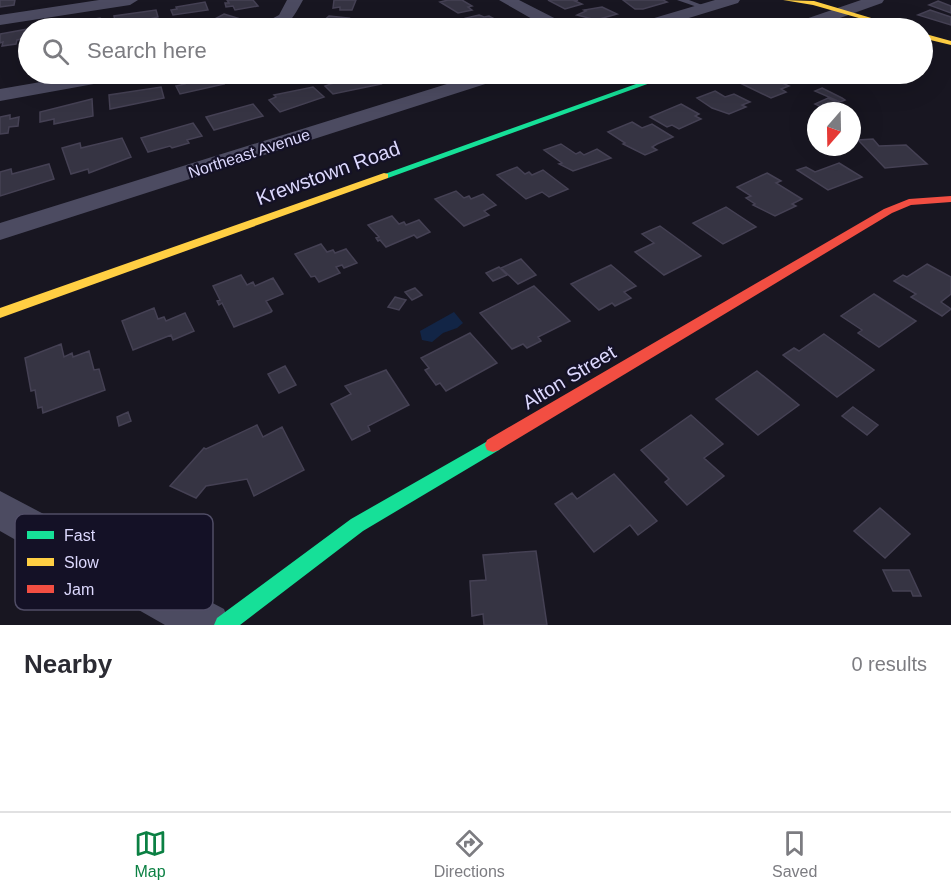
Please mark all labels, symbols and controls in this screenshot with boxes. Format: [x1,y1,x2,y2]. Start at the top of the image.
search box [18,18,933,84]
icon: search [39,35,72,68]
text: Search here [87,38,207,63]
north arrow [807,102,861,156]
street label: Northeast Avenue [186,126,312,181]
street label: Krewstown Road [253,137,403,209]
street label: Alton Street [519,340,620,413]
legend [15,514,213,610]
text: Fast [64,527,96,544]
text: Slow [64,554,99,571]
text: Jam [64,581,94,598]
text: Nearby [24,649,112,679]
text: 0 results [851,653,927,675]
tab: Map [134,827,167,881]
tab: Directions [434,827,505,881]
tab: Saved [772,827,817,881]

